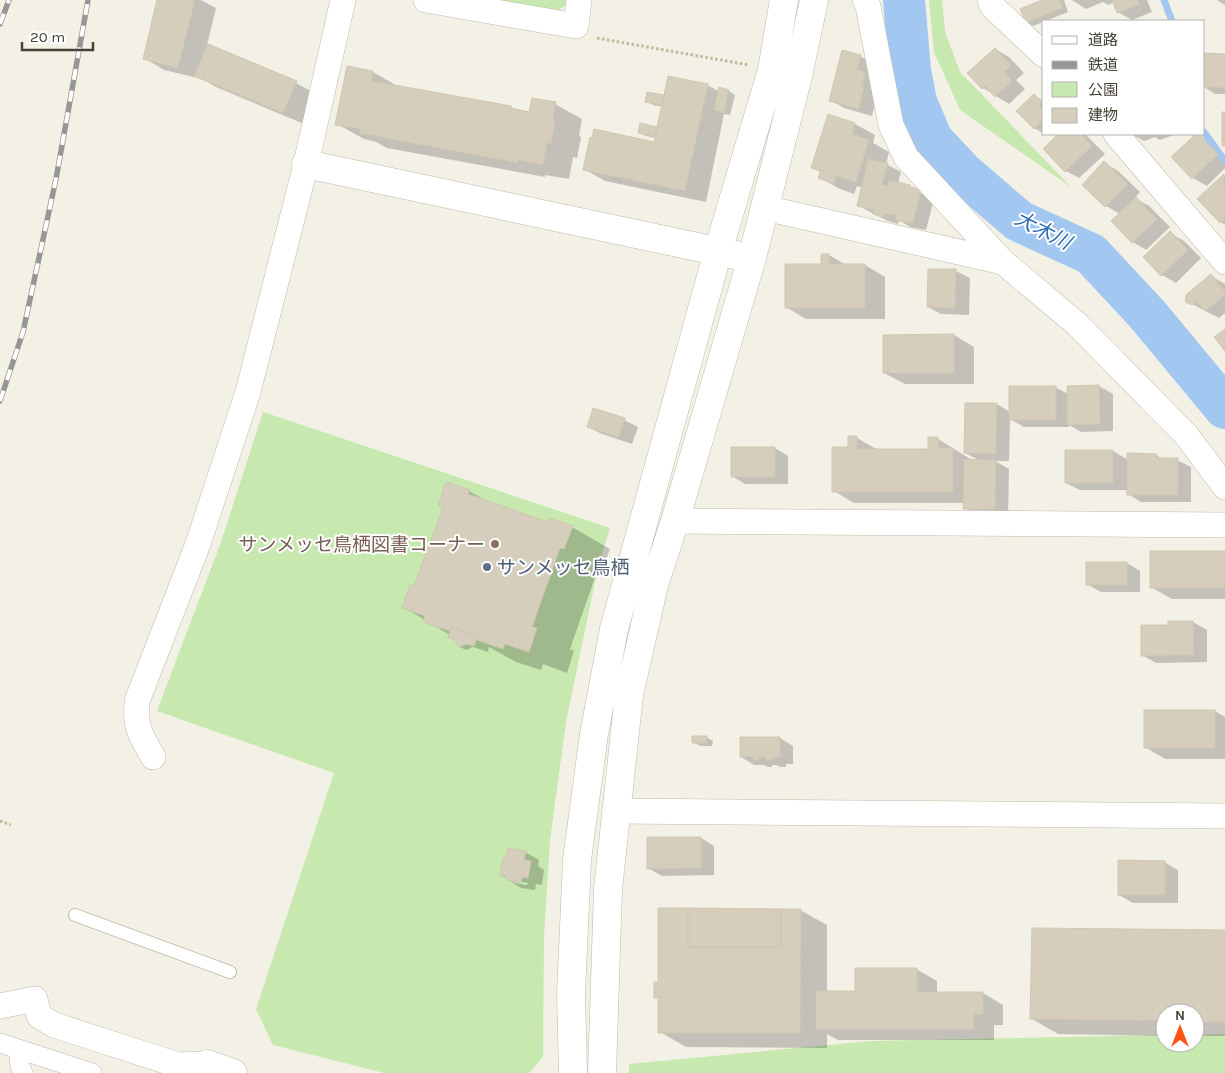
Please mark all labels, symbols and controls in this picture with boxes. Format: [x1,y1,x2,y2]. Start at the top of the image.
scale bar [22,20,94,52]
legend [1042,20,1205,135]
text: 20 m [30,28,65,46]
text: 道路 [1088,31,1118,49]
text: 鉄道 [1088,56,1118,74]
text: 公園 [1088,81,1118,99]
text: 建物 [1088,106,1118,124]
water label: 大木川 [1011,207,1077,255]
place label: サンメッセ鳥栖図書コーナー [239,534,485,556]
marker: サンメッセ鳥栖図書コーナー [489,538,501,550]
place label: サンメッセ鳥栖 [497,557,629,579]
marker: サンメッセ鳥栖 [481,561,493,573]
north arrow [1155,1003,1205,1053]
text: N [1175,1007,1185,1024]

